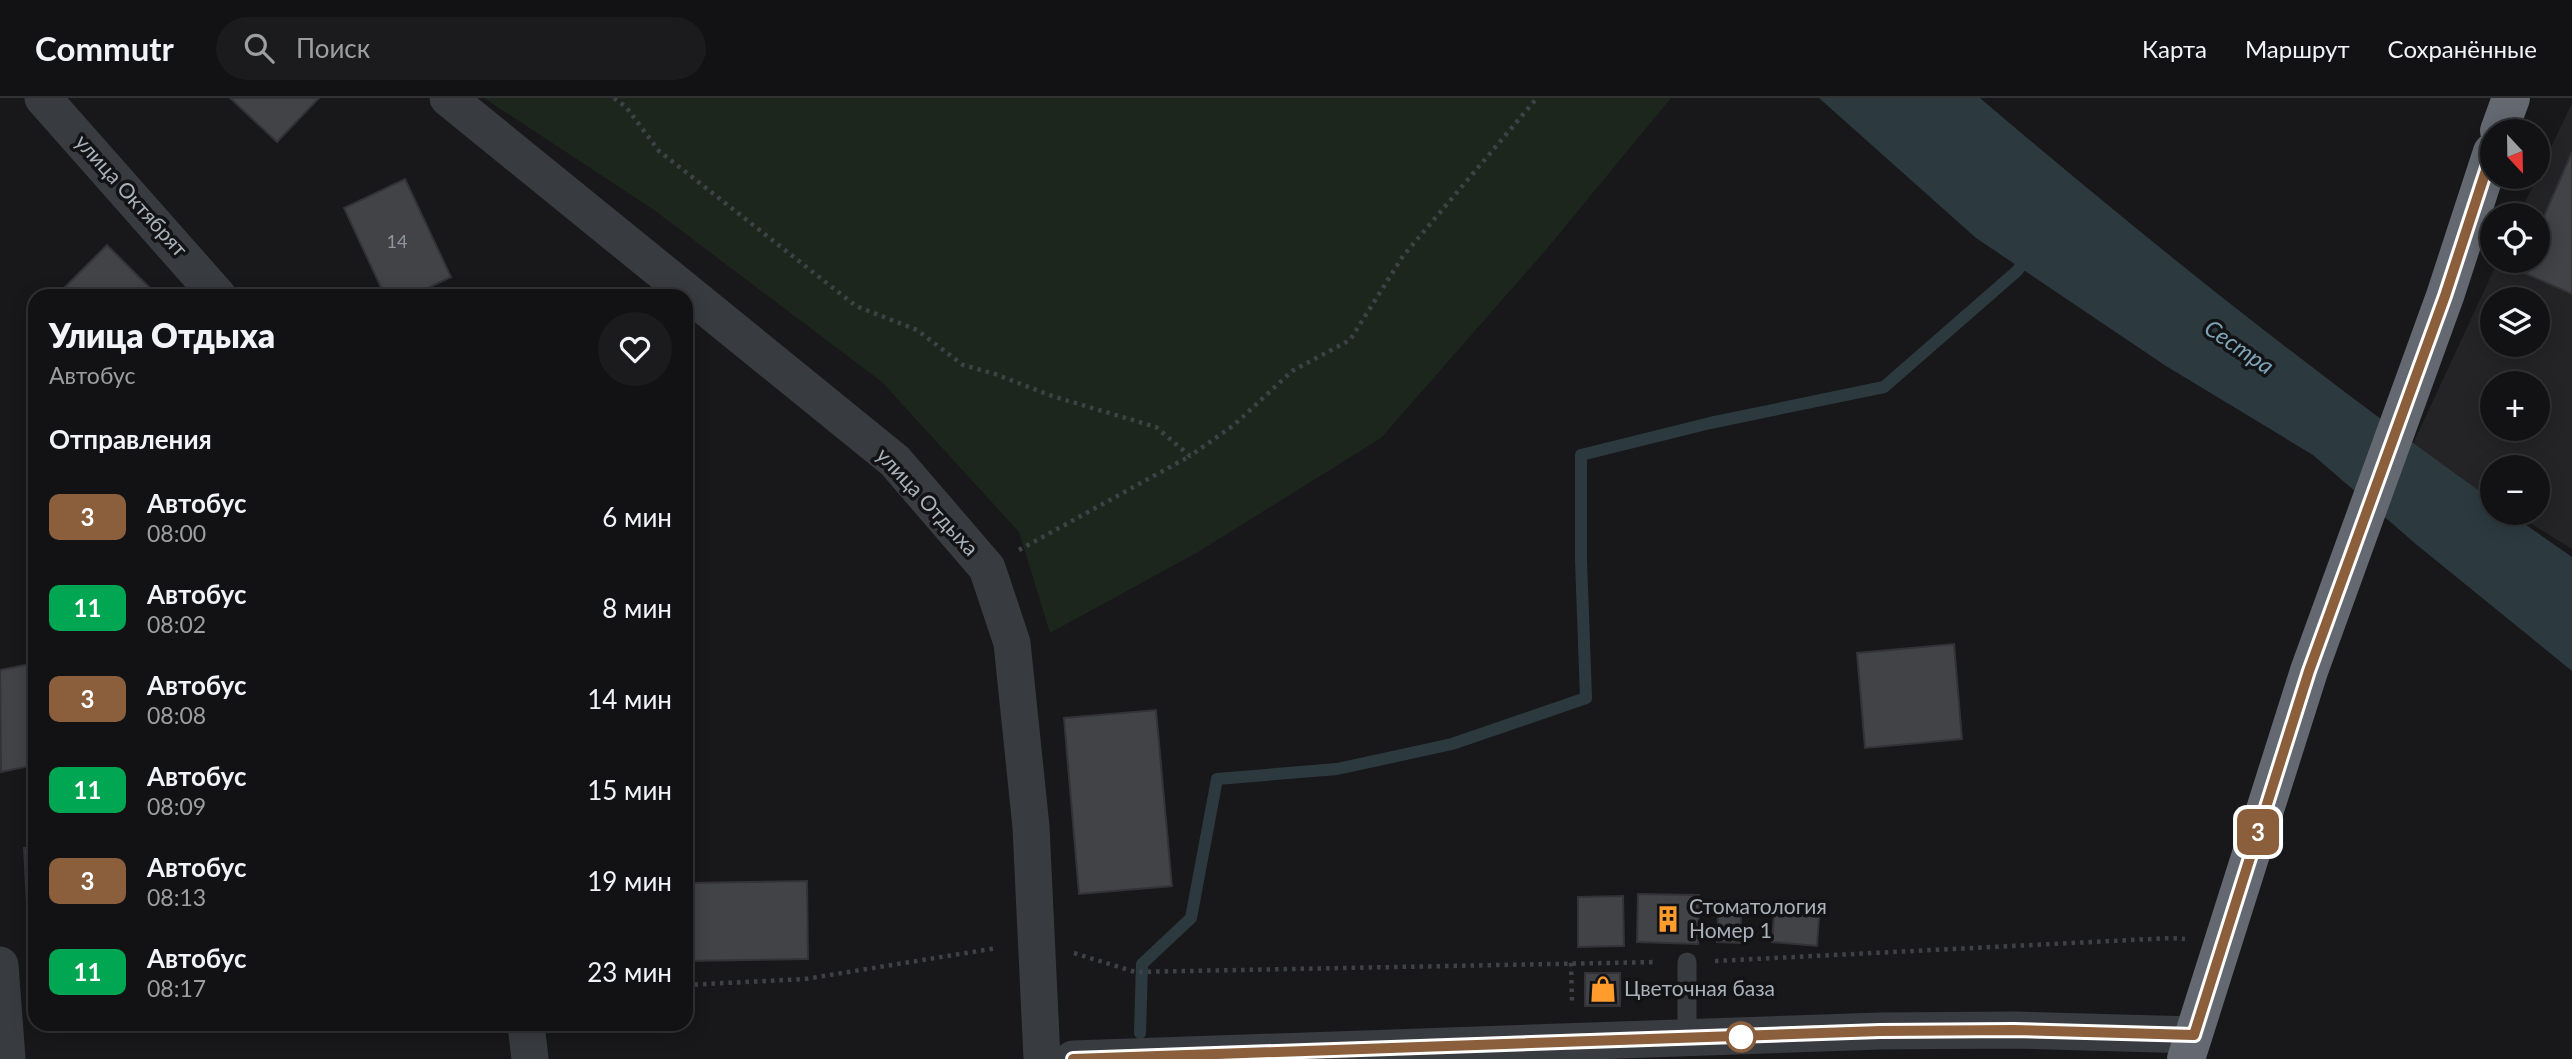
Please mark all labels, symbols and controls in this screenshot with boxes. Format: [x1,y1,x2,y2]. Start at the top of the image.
search box [216,17,706,80]
text: Commutr [35,28,174,68]
icon: search [240,29,278,67]
text: Поиск [296,32,370,64]
text: Карта [2142,34,2207,63]
text: Маршрут [2245,34,2350,63]
text: Сохранённые [2388,34,2537,63]
north arrow [2480,119,2550,189]
map controls [2480,119,2550,525]
street label: улица Октябрят [71,129,194,261]
button: locate [2480,203,2550,273]
house number: 14 [387,230,407,252]
button: layers [2480,287,2550,357]
button: heart [598,312,672,386]
water label: Сестра [2200,313,2279,379]
text: Улица Отдыха [49,315,275,355]
text: Автобус [49,361,135,389]
button: + [2480,371,2550,441]
text: Отправления [49,423,212,455]
street label: улица Отдыха [872,442,984,560]
button: − [2480,455,2550,525]
text: Автобус [147,487,246,519]
text: 6 мин [602,501,672,533]
text: 3 [81,502,94,531]
text: 08:00 [147,519,206,547]
text: Автобус [147,578,246,610]
text: 8 мин [602,592,672,624]
text: 11 [74,593,101,622]
text: 08:02 [147,610,206,638]
text: Автобус [147,669,246,701]
text: 14 мин [587,683,672,715]
text: 3 [81,684,94,713]
text: 08:08 [147,701,206,729]
text: Автобус [147,760,246,792]
text: 15 мин [587,774,672,806]
text: 11 [74,775,101,804]
text: 08:09 [147,792,206,820]
line badge: 3 [2235,809,2281,855]
text: 3 [2251,817,2265,846]
text: Автобус [147,851,246,883]
text: 19 мин [587,865,672,897]
text: 3 [81,866,94,895]
text: 08:13 [147,883,206,911]
place label: Стоматология Номер 1 [1689,893,1827,942]
building icon: Стоматология Номер 1 [1653,904,1683,934]
text: Автобус [147,942,246,974]
text: 23 мин [587,956,672,988]
text: 11 [74,957,101,986]
text: 08:17 [147,974,206,1002]
shop icon: Цветочная база [1588,974,1618,1004]
place label: Цветочная база [1624,975,1775,1000]
unlabelled marker [1726,1022,1756,1052]

